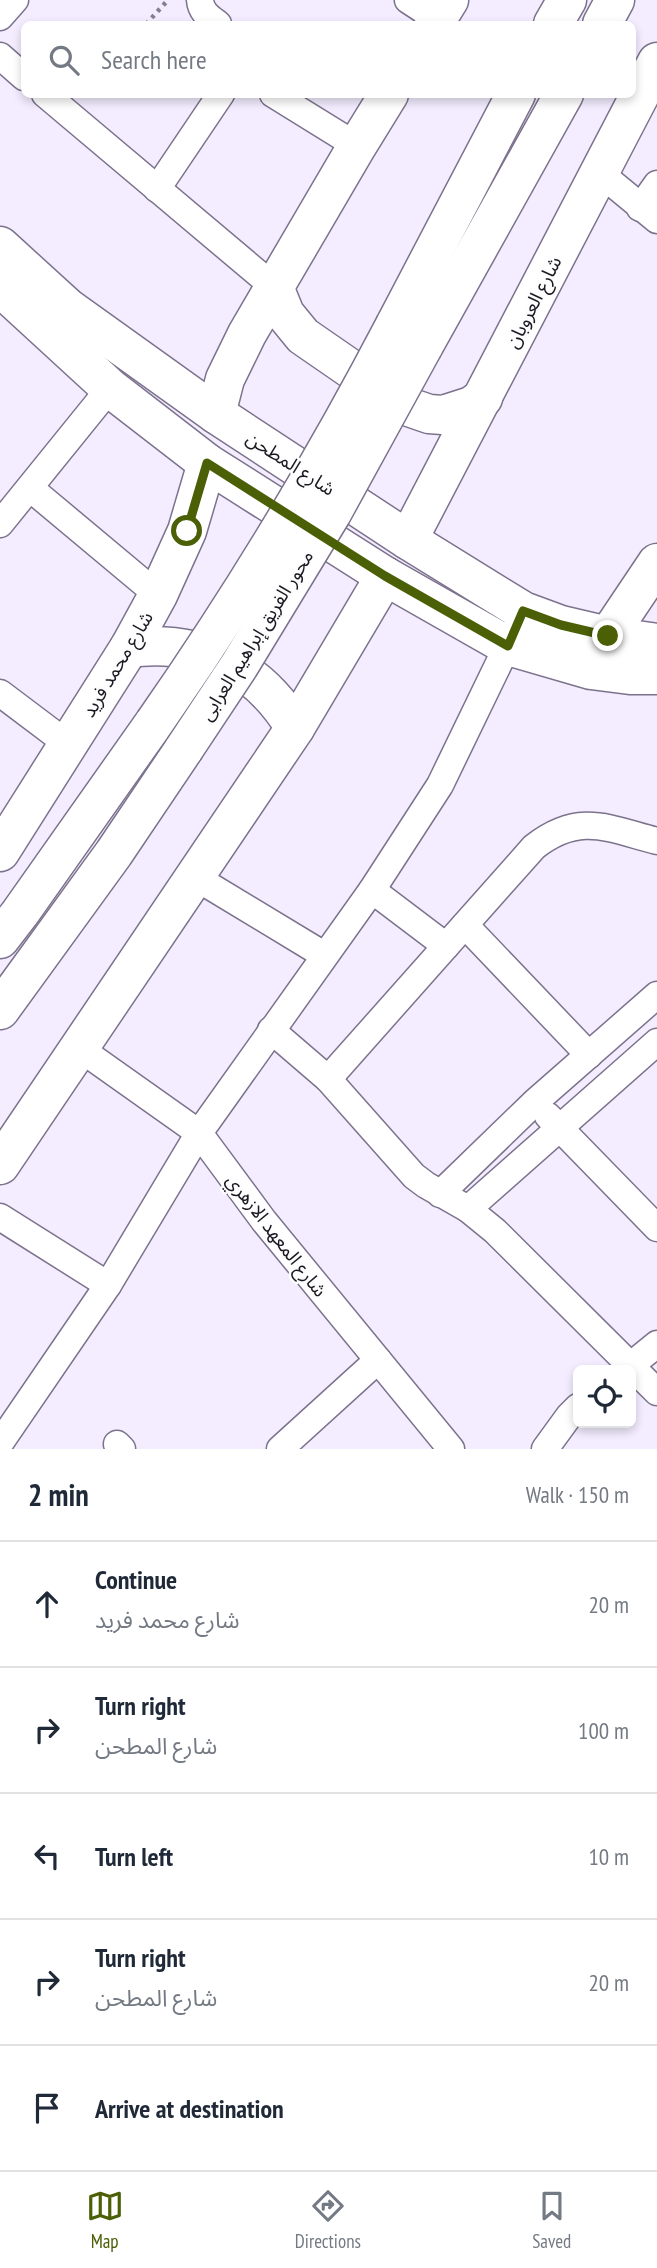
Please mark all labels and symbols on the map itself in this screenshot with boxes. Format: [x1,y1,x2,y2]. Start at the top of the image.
street label: شارع العروبان [500,252,568,353]
street label: شارع المطحن [241,425,340,502]
route start [171,515,202,546]
street label: محور الفريق إبراهيم العرابى [194,545,321,726]
street label: شارع محمد فريد [76,607,160,722]
route end [592,620,623,651]
street label: شارع المعهد الازهري [219,1169,333,1304]

